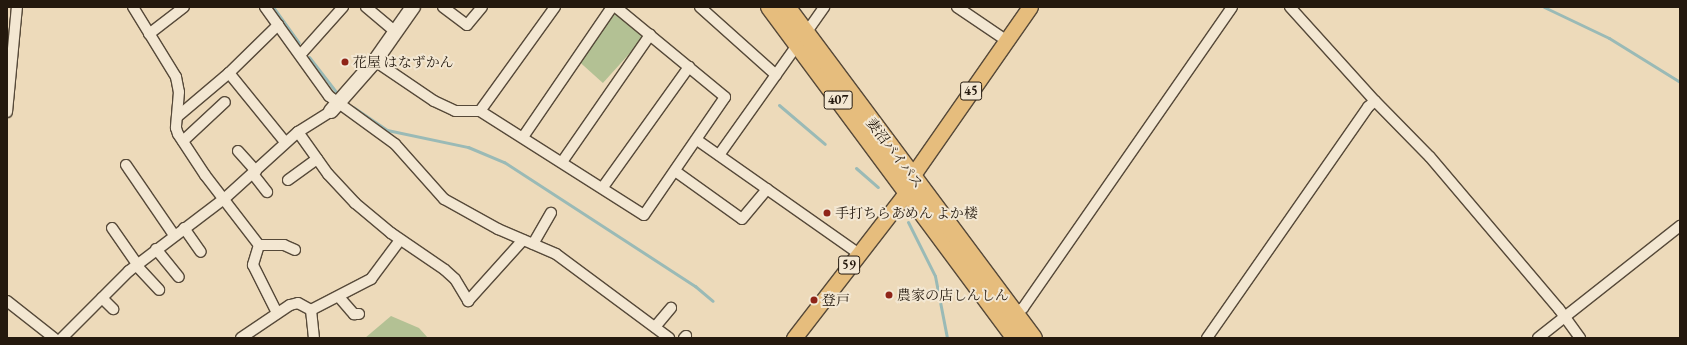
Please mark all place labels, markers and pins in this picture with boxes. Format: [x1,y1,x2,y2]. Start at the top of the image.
place label: 花屋 はなずかん [353,54,454,70]
marker: 花屋 はなずかん [340,57,350,67]
place label: 手打ちらあめん よか楼 [835,205,978,221]
marker: 手打ちらあめん よか楼 [822,208,832,218]
place label: 農家の店しんしん [897,287,1009,303]
marker: 農家の店しんしん [884,290,894,300]
place label: 登戸 [822,292,850,308]
marker: 登戸 [809,295,819,305]

